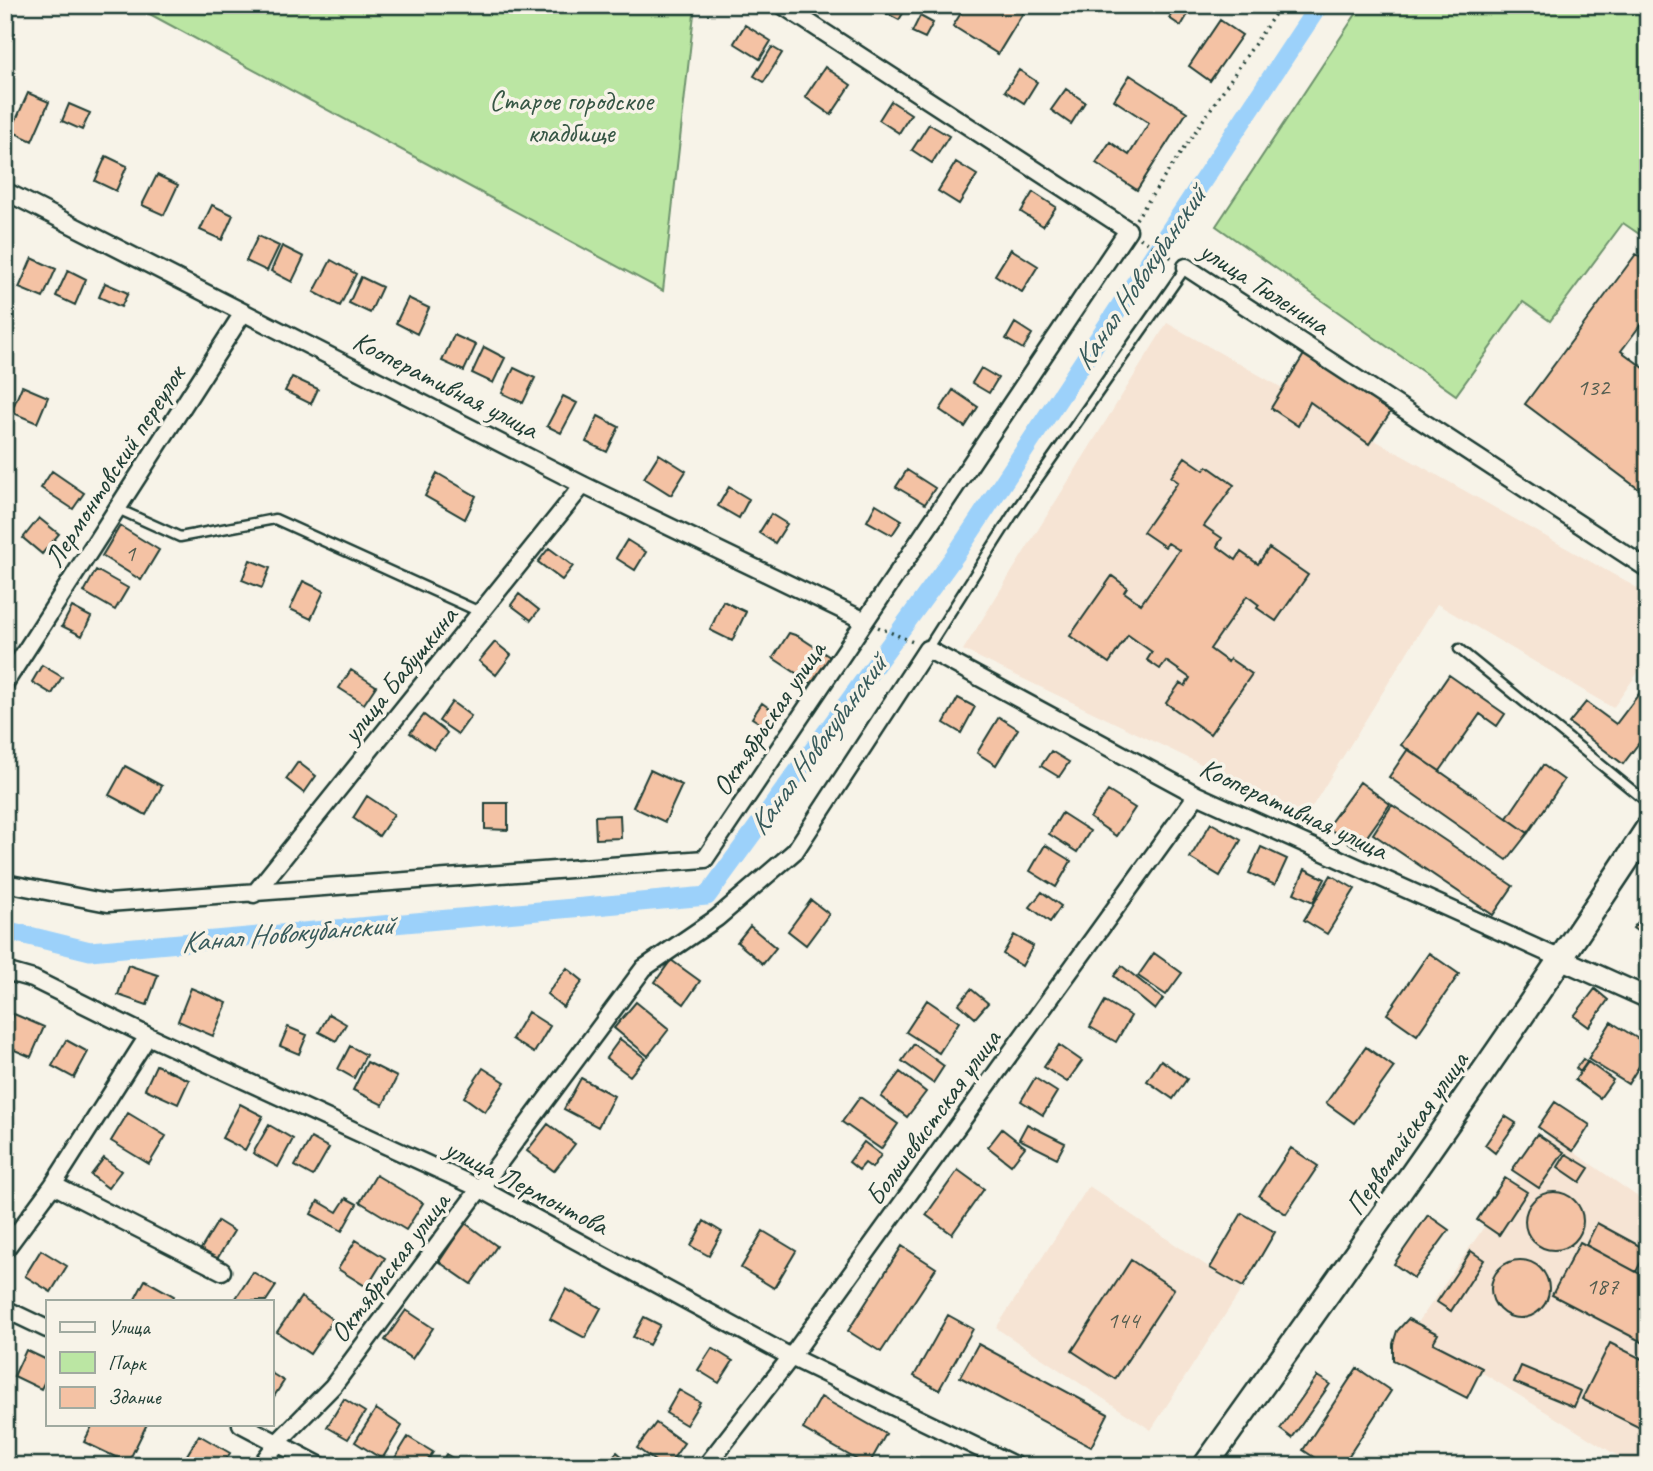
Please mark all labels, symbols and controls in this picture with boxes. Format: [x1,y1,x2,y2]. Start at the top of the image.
park label: Старое городское кладбище [489,83,655,150]
water label: Канал Новокубанский [1064,174,1217,377]
street label: улица Тюленина [1192,231,1338,343]
street label: Кооперативная улица [347,323,546,447]
street label: Лермонтовский переулок [36,357,194,574]
house number: 132 [1577,372,1611,402]
house number: 1 [125,538,137,568]
street label: улица Бабушкина [333,598,466,751]
street label: Октябрьская улица [704,632,834,802]
water label: Канал Новокубанский [739,643,898,842]
street label: Кооперативная улица [1194,750,1395,868]
water label: Канал Новокубанский [179,904,400,961]
street label: Большевистская улица [857,1021,1009,1212]
street label: Первомайская улица [1337,1043,1477,1222]
street label: улица Лермонтова [437,1129,616,1243]
street label: Октябрьская улица [322,1183,459,1349]
house number: 187 [1586,1271,1619,1301]
legend [46,1300,273,1426]
house number: 144 [1107,1305,1141,1335]
text: Улица [108,1314,151,1340]
text: Парк [108,1350,148,1376]
text: Здание [108,1384,162,1410]

